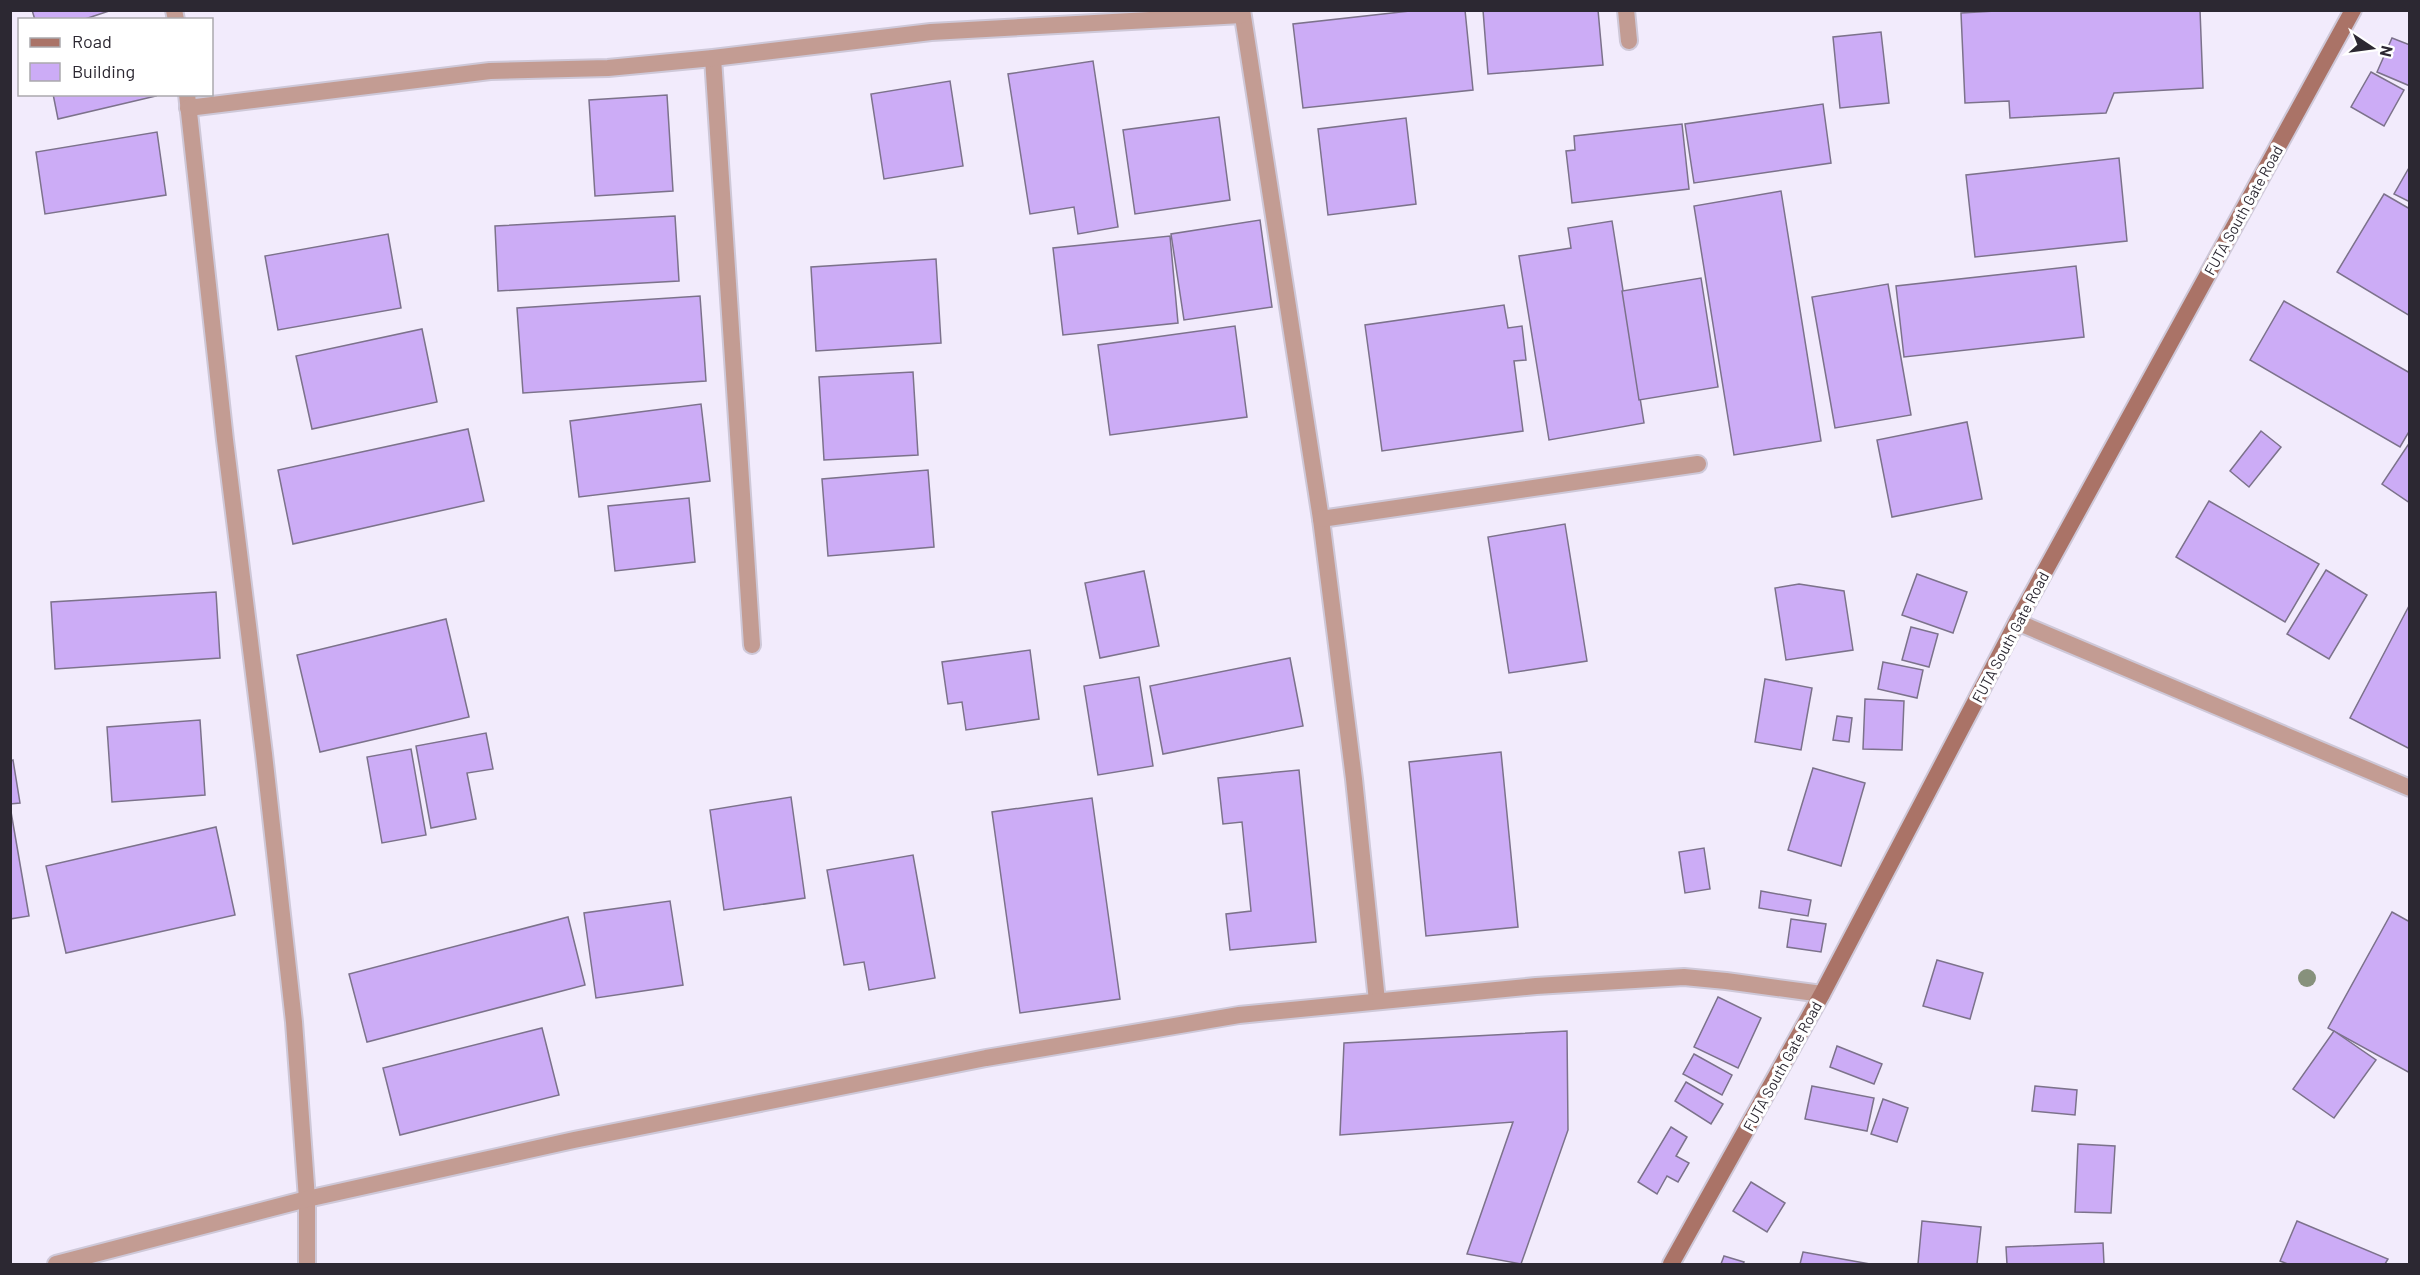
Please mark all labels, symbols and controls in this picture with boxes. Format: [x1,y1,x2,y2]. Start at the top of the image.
legend [18,18,213,96]
north arrow [2342,18,2402,78]
text: Road [72,30,112,52]
text: N [2377,44,2398,59]
text: Building [72,60,135,82]
street label: FUTA South Gate Road [2200,142,2286,278]
street label: FUTA South Gate Road [1968,568,2052,706]
street label: FUTA South Gate Road [1739,998,1825,1134]

